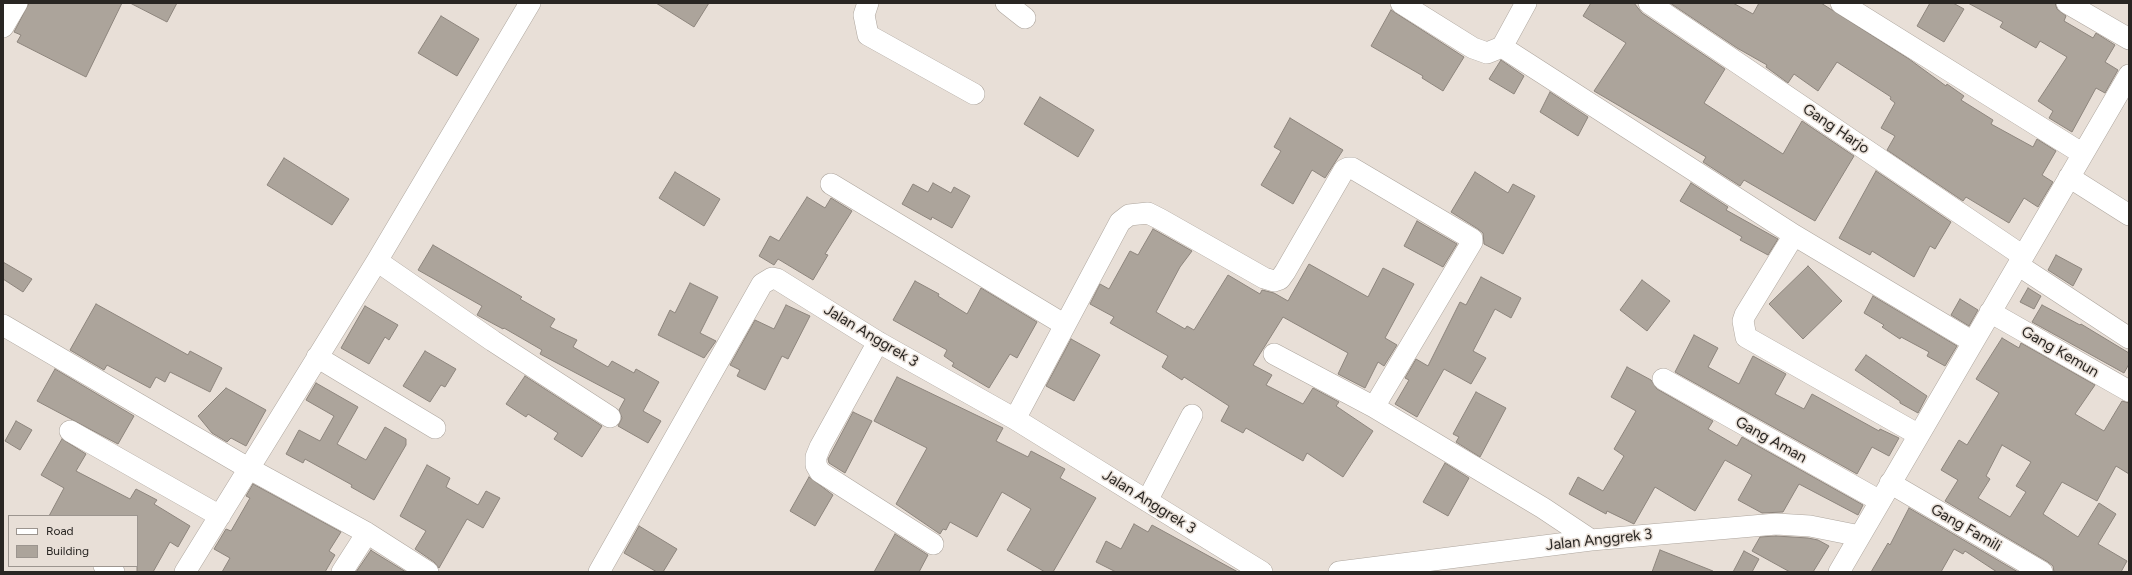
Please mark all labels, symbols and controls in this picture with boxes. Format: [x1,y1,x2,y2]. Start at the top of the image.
street label: Gang Harjo [1799,100,1873,158]
street label: Jalan Anggrek 3 [821,301,921,371]
street label: Gang Kemun [2018,323,2102,381]
street label: Gang Aman [1732,413,1810,467]
street label: Jalan Anggrek 3 [1099,466,1199,538]
street label: Gang Famili [1927,501,2005,555]
legend [8,515,138,567]
text: Road [46,524,74,538]
street label: Jalan Anggrek 3 [1545,525,1653,555]
text: Building [46,544,89,558]

